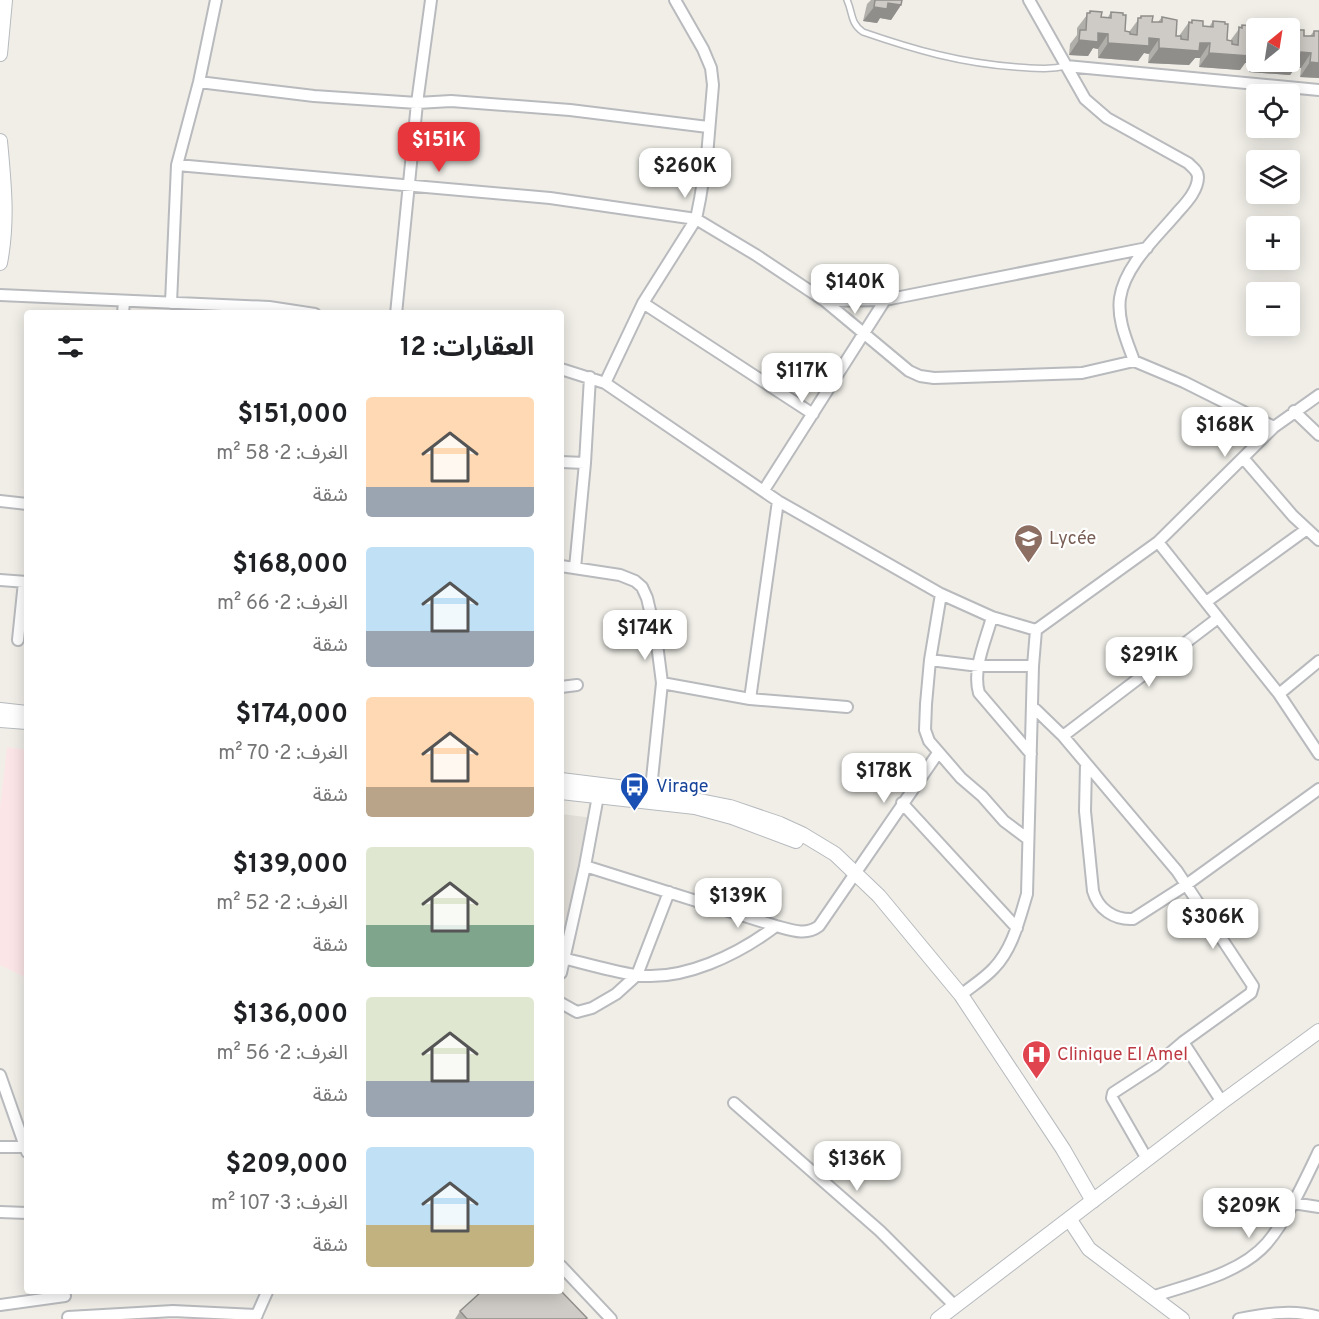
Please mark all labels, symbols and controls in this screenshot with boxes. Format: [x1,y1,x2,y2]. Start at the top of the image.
north arrow [1246,18,1300,72]
map controls [1246,18,1300,336]
button: locate [1246,84,1300,138]
pin: $151K [397,122,481,173]
text: $151K [412,128,466,154]
pin: $260K [643,148,727,199]
button: layers [1246,150,1300,204]
text: $260K [653,154,717,180]
button: + [1246,216,1300,270]
pin: $140K [813,264,897,315]
text: $140K [825,270,885,296]
button: − [1246,282,1300,336]
icon: filters [54,330,87,363]
text: العقارات: 12 [400,332,534,365]
pin: $117K [760,353,844,404]
text: $117K [776,359,828,385]
text: $151,000 [237,399,348,432]
pin: $168K [1183,407,1267,458]
text: $168K [1195,413,1255,439]
icon: home [414,421,486,493]
text: الغرف: 2 · 58 m² [216,441,348,467]
text: شقة [313,483,348,509]
school or university icon: Lycée [1012,522,1044,564]
place label: Lycée [1049,528,1096,551]
text: $168,000 [232,549,348,582]
icon: home [414,571,486,643]
text: الغرف: 2 · 66 m² [217,591,348,617]
pin: $174K [603,610,687,661]
text: $174K [617,616,673,642]
text: شقة [313,633,348,659]
pin: $291K [1107,637,1191,688]
text: $291K [1120,643,1178,669]
text: $174,000 [236,699,348,732]
icon: home [414,721,486,793]
text: الغرف: 2 · 70 m² [218,741,348,767]
pin: $178K [842,753,926,804]
text: $178K [856,759,912,785]
bus stop icon: Virage [619,770,651,812]
place label: Virage [656,776,708,799]
text: شقة [313,783,348,809]
text: $139,000 [232,849,348,882]
icon: home [414,871,486,943]
pin: $139K [696,878,780,929]
text: $139K [709,884,767,910]
text: الغرف: 2 · 52 m² [216,891,348,917]
pin: $306K [1171,899,1255,950]
text: $306K [1181,905,1245,931]
text: شقة [313,933,348,959]
text: $136,000 [232,999,348,1032]
icon: home [414,1021,486,1093]
hospital icon: Clinique El Amel [1020,1038,1052,1080]
text: الغرف: 2 · 56 m² [217,1041,348,1067]
place label: Clinique El Amel [1057,1044,1188,1067]
text: شقة [313,1083,348,1109]
pin: $136K [815,1141,899,1192]
text: $136K [828,1147,886,1173]
text: $209,000 [225,1149,348,1182]
icon: home [414,1171,486,1243]
pin: $209K [1207,1188,1291,1239]
text: الغرف: 3 · 107 m² [211,1191,348,1217]
text: $209K [1217,1194,1281,1220]
text: شقة [313,1233,348,1259]

